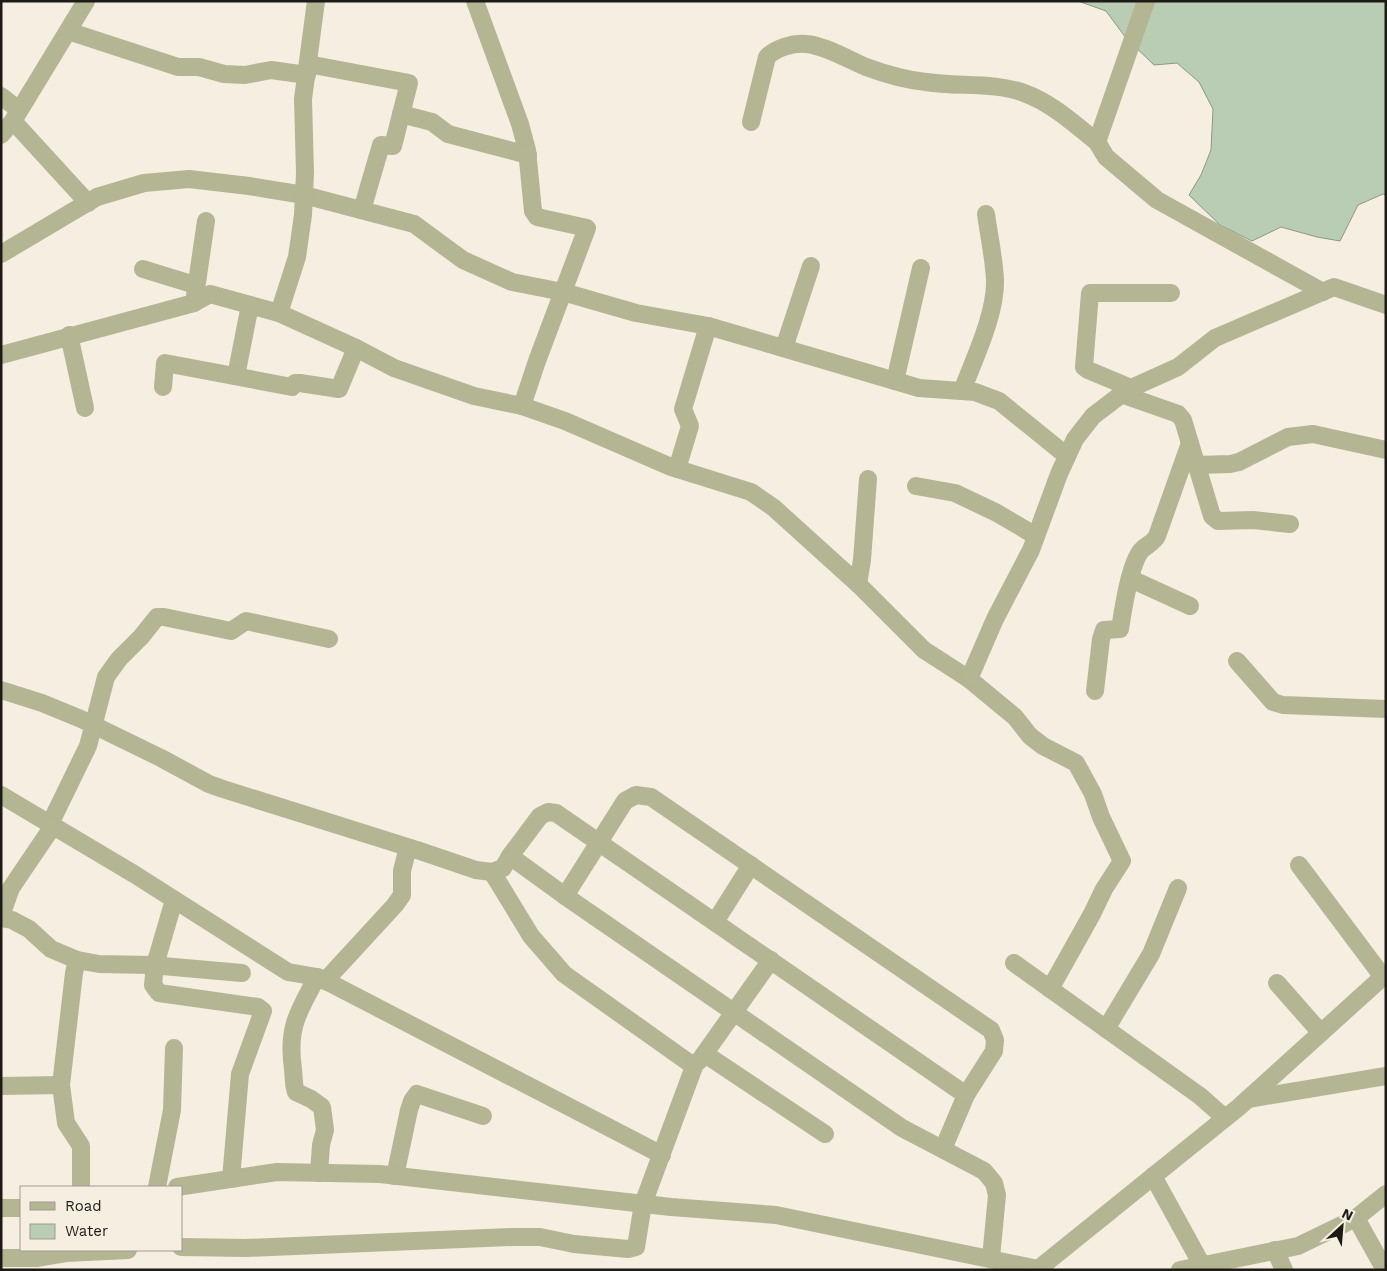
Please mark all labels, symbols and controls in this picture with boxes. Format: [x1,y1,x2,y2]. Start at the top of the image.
legend [20,1186,182,1251]
text: Road [65,1197,102,1215]
north arrow [1317,1201,1367,1251]
text: N [1340,1205,1356,1224]
text: Water [65,1222,108,1240]

